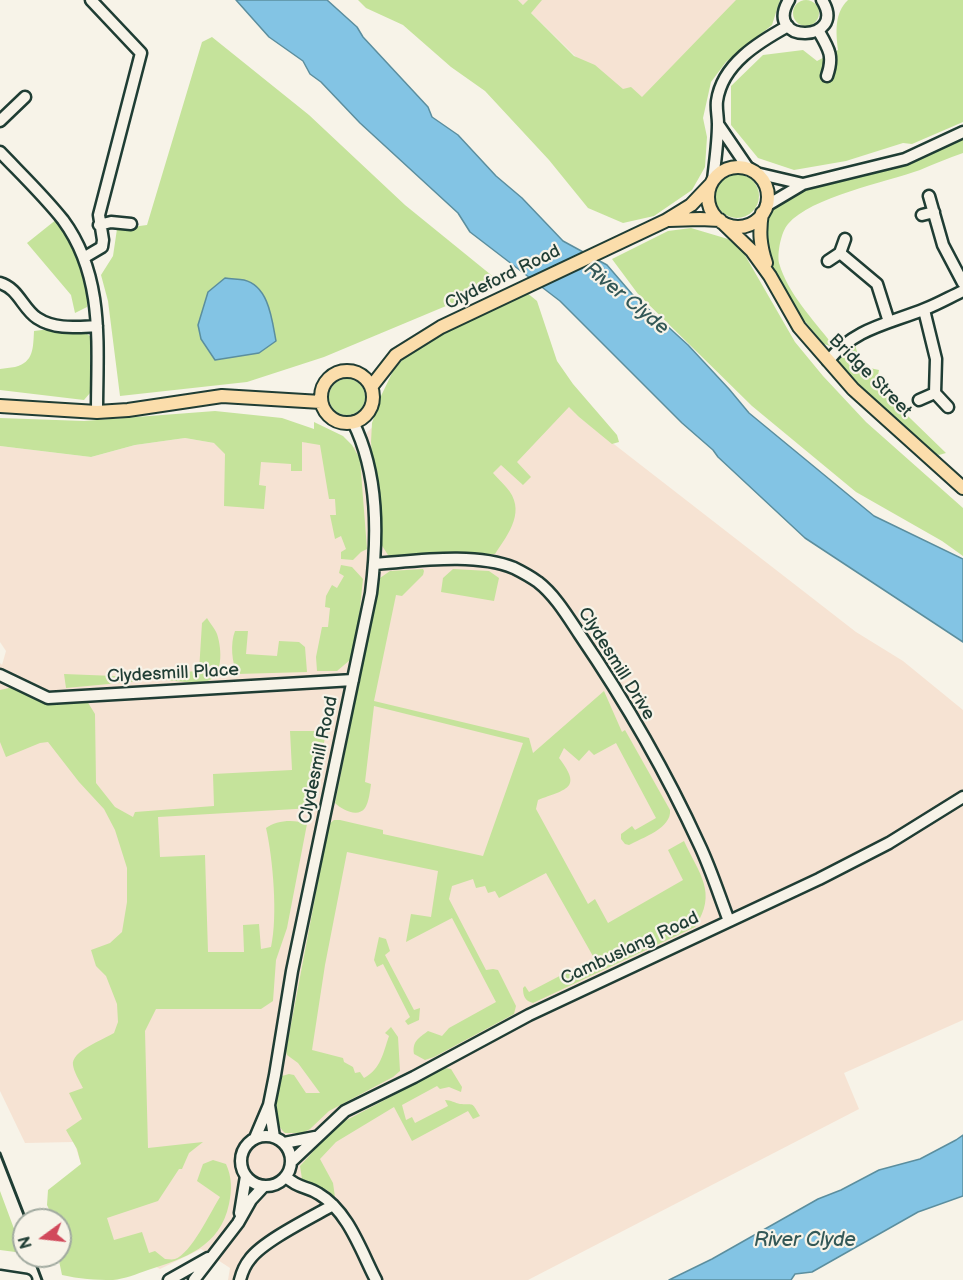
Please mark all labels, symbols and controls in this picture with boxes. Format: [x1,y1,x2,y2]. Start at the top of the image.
street label: Clydeford Road [442,241,564,315]
water label: River Clyde [579,258,673,340]
street label: Bridge Street [824,330,916,422]
street label: Clydesmill Drive [573,604,659,724]
street label: Clydesmill Place [107,660,239,688]
street label: Clydesmill Road [295,694,343,826]
street label: Cambuslang Road [557,908,703,990]
north arrow [12,1208,72,1268]
water label: River Clyde [754,1229,856,1253]
text: N [15,1234,37,1251]

